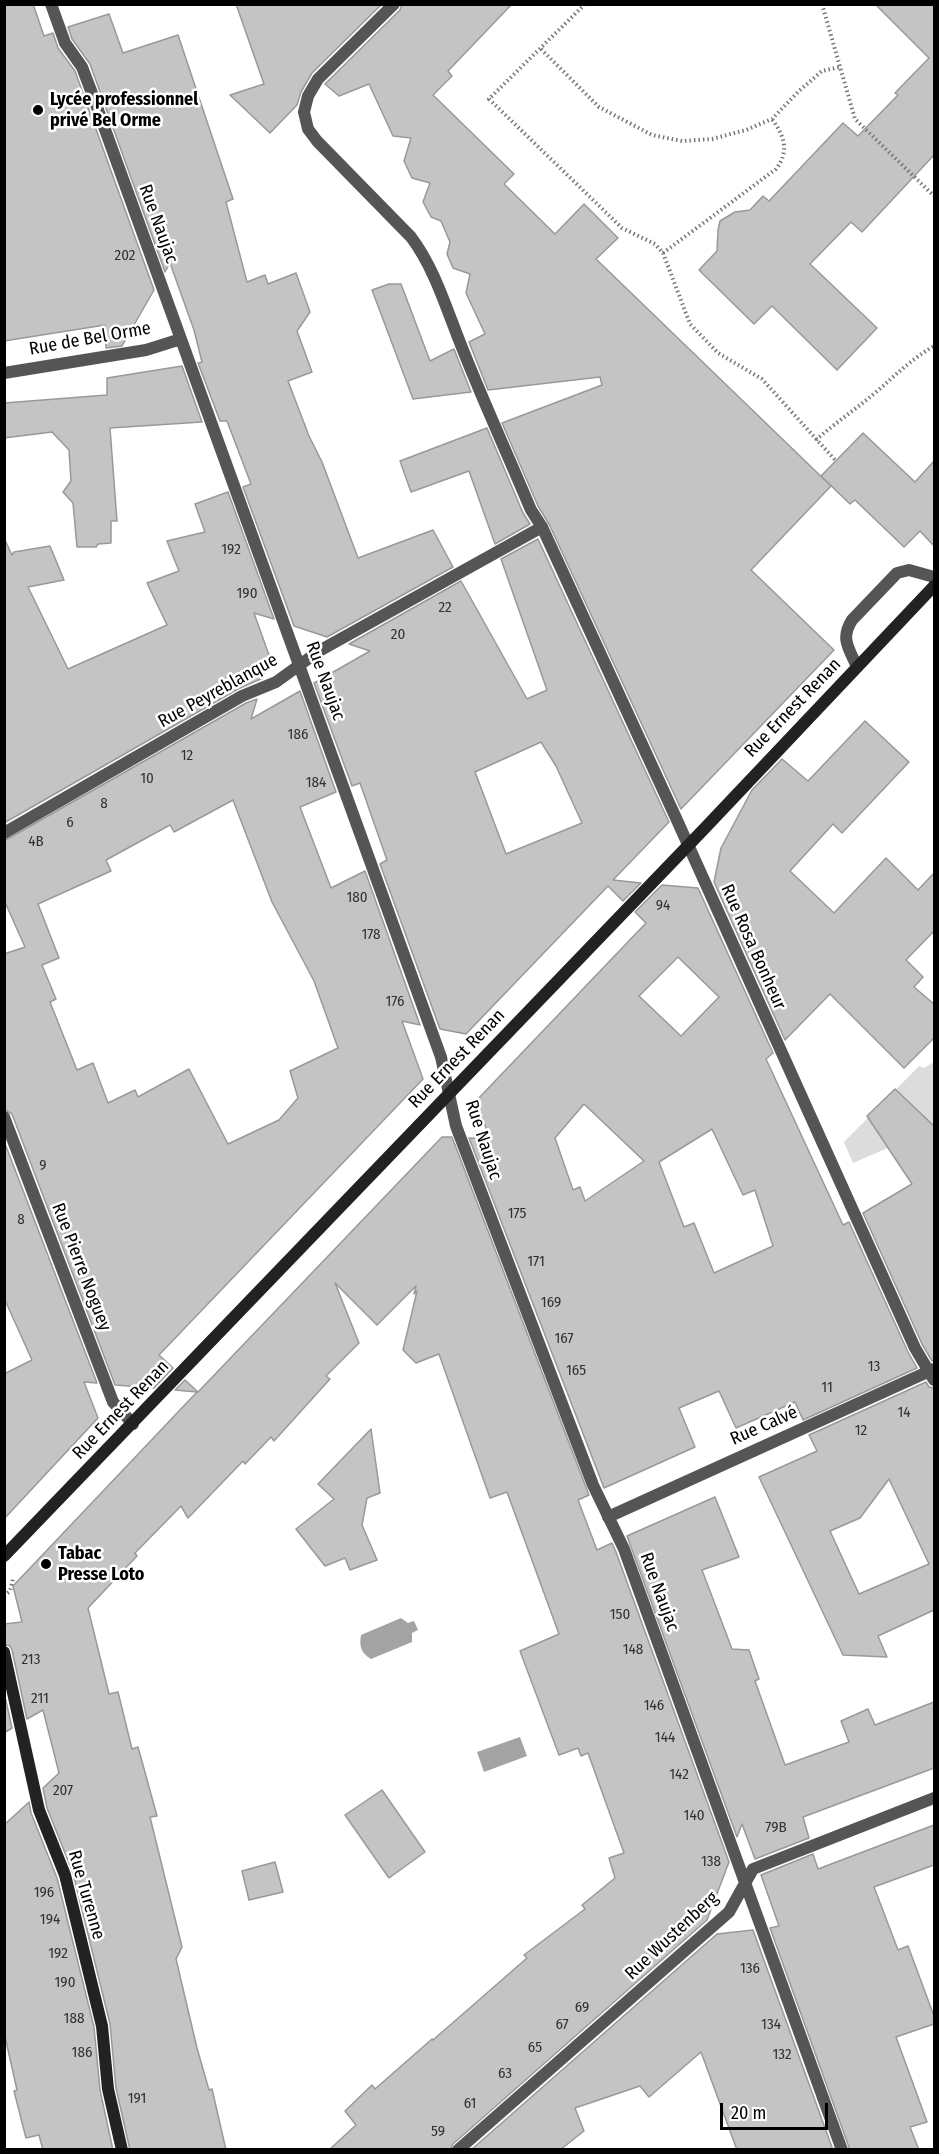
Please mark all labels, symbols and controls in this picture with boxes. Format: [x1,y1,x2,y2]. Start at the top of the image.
place label: Lycée professionnel privé Bel Orme [50,89,198,132]
marker: Lycée professionnel privé Bel Orme [31,103,45,117]
street label: Rue Naujac [134,182,182,266]
house number: 202 [115,247,135,265]
street label: Rue de Bel Orme [27,318,153,360]
house number: 192 [221,541,241,559]
house number: 190 [237,585,257,603]
house number: 22 [438,599,452,617]
house number: 20 [391,626,405,644]
street label: Rue Naujac [301,639,349,723]
street label: Rue Peyreblanque [154,649,282,733]
street label: Rue Ernest Renan [740,654,846,762]
house number: 186 [288,726,308,744]
house number: 12 [181,747,193,765]
house number: 10 [140,770,154,788]
house number: 184 [306,774,326,792]
house number: 8 [100,795,108,813]
house number: 6 [66,814,74,832]
house number: 4B [28,833,44,851]
street label: Rue Rosa Bonheur [716,881,790,1013]
house number: 180 [346,889,368,907]
house number: 94 [656,897,670,915]
house number: 178 [361,926,381,944]
house number: 176 [385,993,405,1011]
street label: Rue Ernest Renan [404,1005,510,1113]
street label: Rue Naujac [460,1097,506,1183]
house number: 9 [39,1157,47,1175]
street label: Rue Pierre Noguey [47,1200,115,1334]
house number: 175 [508,1205,526,1223]
house number: 8 [17,1211,25,1229]
house number: 171 [527,1253,545,1271]
house number: 169 [541,1294,561,1312]
house number: 167 [554,1330,574,1348]
street label: Rue Ernest Renan [68,1356,174,1464]
house number: 13 [868,1358,880,1376]
house number: 165 [566,1362,586,1380]
house number: 11 [821,1379,833,1397]
street label: Rue Calvé [727,1402,801,1450]
house number: 14 [897,1404,911,1422]
house number: 12 [855,1422,867,1440]
place label: Tabac Presse Loto [58,1543,144,1586]
street label: Rue Naujac [635,1550,683,1634]
marker: Tabac Presse Loto [39,1557,53,1571]
house number: 150 [610,1606,630,1624]
house number: 148 [623,1641,643,1659]
house number: 213 [22,1651,40,1669]
house number: 211 [31,1690,49,1708]
house number: 146 [644,1697,664,1715]
house number: 144 [655,1729,675,1747]
house number: 142 [669,1766,689,1784]
house number: 207 [53,1782,73,1800]
house number: 140 [684,1807,704,1825]
house number: 79B [765,1819,787,1837]
street label: Rue Turenne [63,1848,109,1942]
house number: 138 [701,1853,721,1871]
house number: 196 [34,1884,54,1902]
street label: Rue Wustenberg [621,1887,723,1985]
house number: 194 [40,1911,60,1929]
house number: 192 [48,1945,68,1963]
house number: 136 [740,1960,760,1978]
house number: 190 [55,1974,75,1992]
house number: 69 [575,1999,589,2017]
house number: 188 [64,2010,84,2028]
house number: 67 [555,2016,569,2034]
house number: 134 [761,2016,781,2034]
house number: 65 [528,2039,542,2057]
house number: 186 [72,2044,92,2062]
house number: 132 [772,2046,792,2064]
house number: 63 [498,2065,512,2083]
house number: 191 [128,2090,146,2108]
scale bar [723,2091,831,2129]
house number: 61 [464,2095,476,2113]
text: 20 m [731,2102,766,2124]
house number: 59 [431,2123,445,2141]

